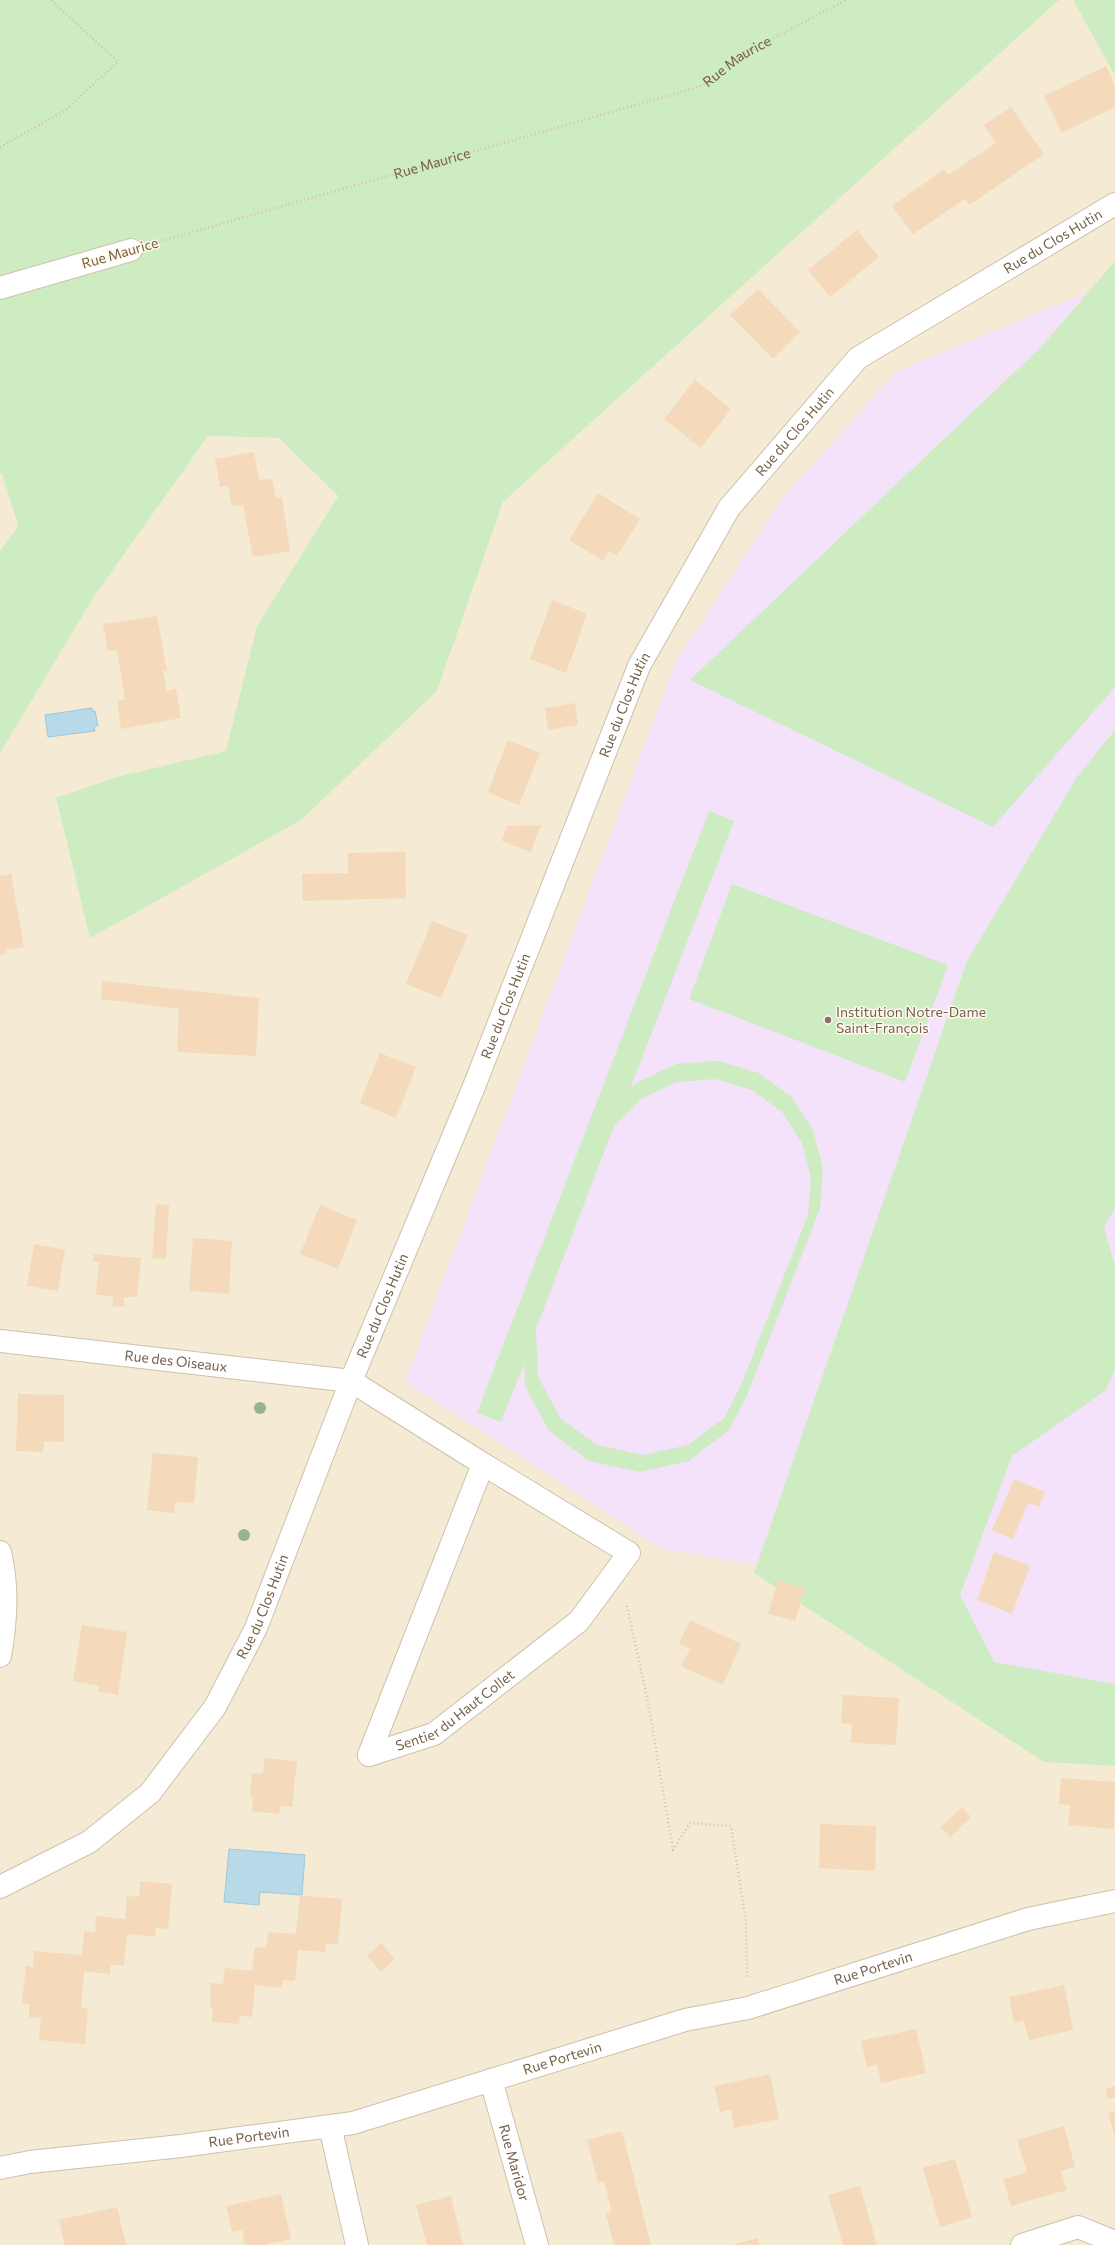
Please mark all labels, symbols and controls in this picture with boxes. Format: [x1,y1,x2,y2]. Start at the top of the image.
street label: Rue Maurice [699,32,774,90]
street label: Rue Maurice [391,144,472,182]
street label: Rue du Clos Hutin [1000,205,1105,277]
street label: Rue Maurice [80,233,160,272]
street label: Rue du Clos Hutin [751,383,837,479]
street label: Rue du Clos Hutin [595,649,653,759]
street label: Rue du Clos Hutin [477,951,533,1061]
place label: Institution Notre‐Dame Saint‐François [836,1003,986,1036]
marker: Institution Notre‐Dame Saint‐François [823,1015,833,1025]
street label: Rue du Clos Hutin [353,1251,411,1360]
street label: Rue des Oiseaux [124,1346,229,1375]
street label: Rue du Clos Hutin [232,1552,292,1662]
street label: Sentier du Haut Collet [393,1666,518,1754]
street label: Rue Portevin [832,1947,914,1988]
street label: Rue Portevin [521,2037,603,2078]
street label: Rue Maridor [496,2122,533,2203]
street label: Rue Portevin [207,2123,290,2150]

